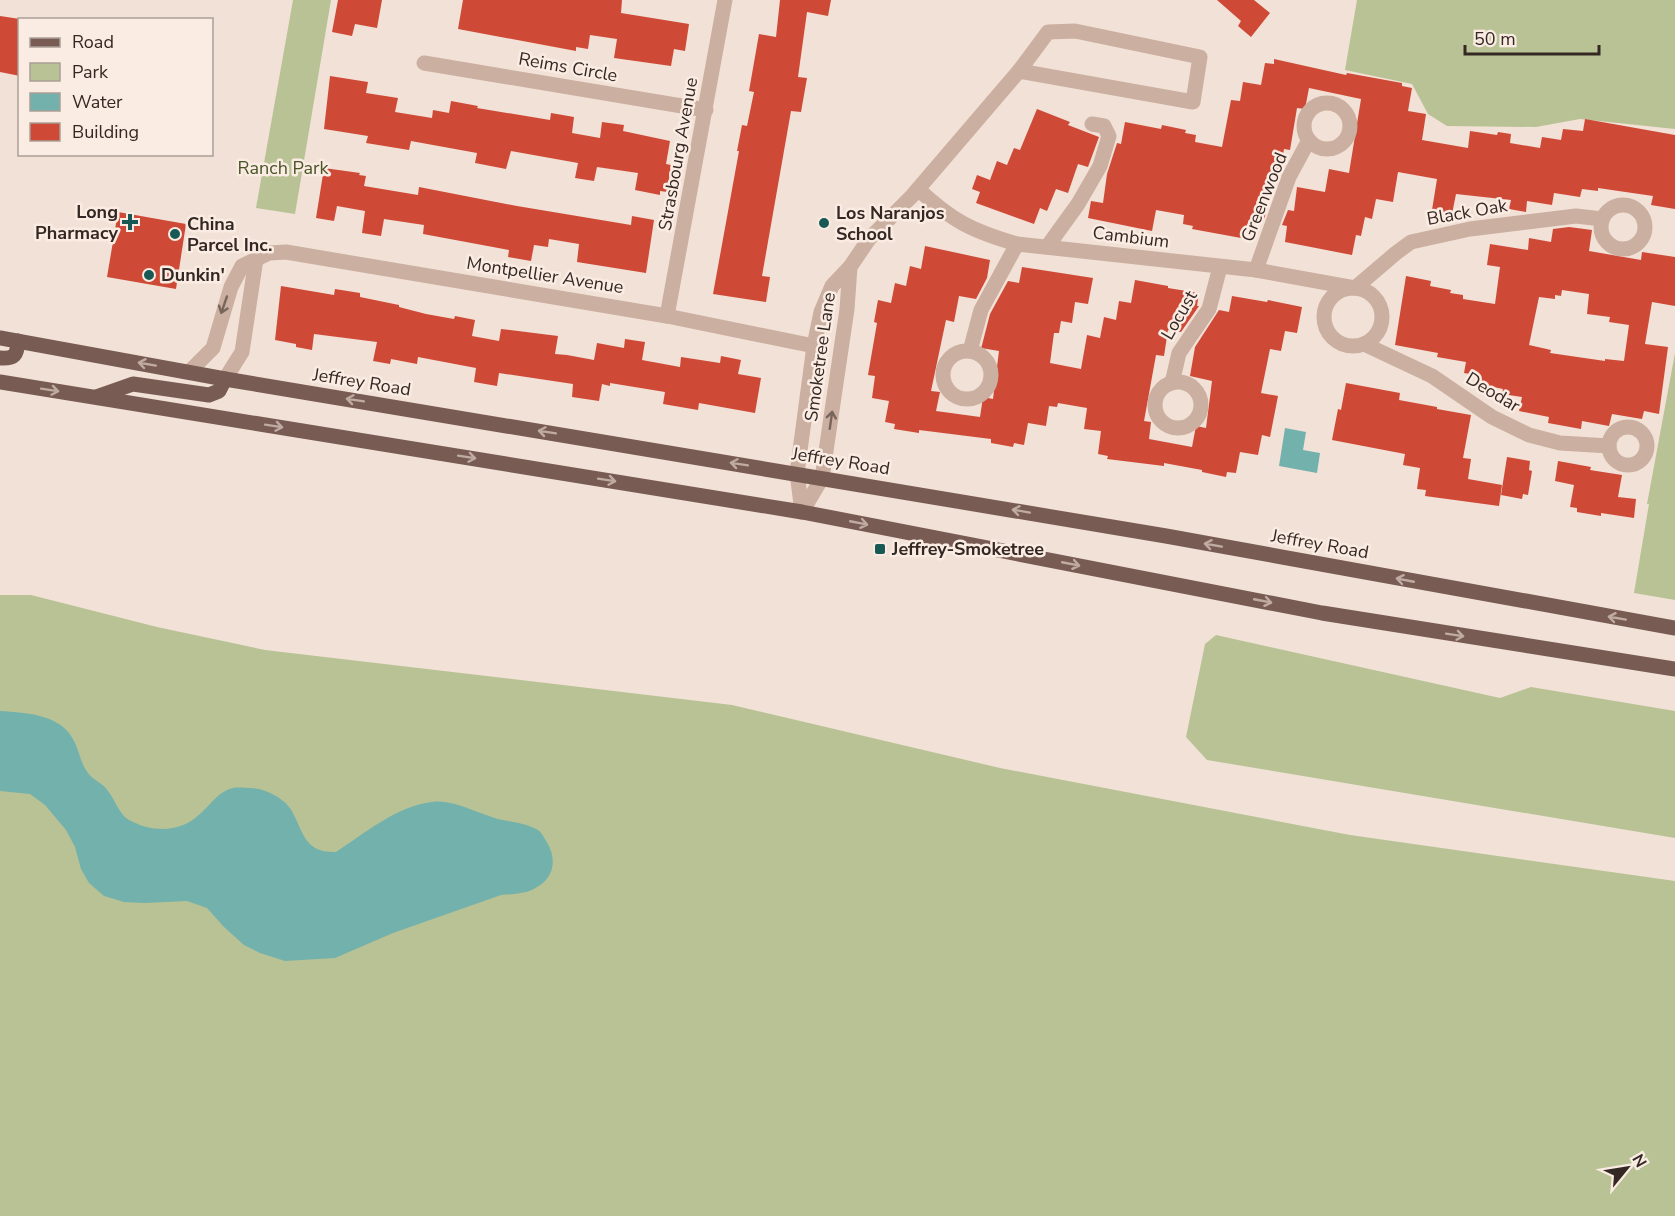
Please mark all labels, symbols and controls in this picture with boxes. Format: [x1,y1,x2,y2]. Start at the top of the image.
legend [18,18,213,156]
scale bar [1465,18,1598,56]
text: 50 m [1474,27,1516,51]
text: Road [72,30,114,54]
street label: Reims Circle [517,46,619,88]
text: Park [72,60,109,84]
street label: Strasbourg Avenue [653,75,703,233]
text: Water [72,90,123,114]
text: Building [72,120,139,144]
street label: Greenwood [1235,149,1293,245]
park label: Ranch Park [238,156,329,180]
street label: Black Oak [1425,193,1510,231]
place label: Long Pharmacy [35,200,119,245]
place label: Los Naranjos School [836,201,945,246]
place label: China Parcel Inc. [187,212,272,257]
marker: Long Pharmacy [123,215,137,229]
marker: Los Naranjos School [817,216,831,230]
street label: Cambium [1091,220,1171,254]
marker: China Parcel Inc. [168,227,182,241]
street label: Montpellier Avenue [465,251,625,299]
place label: Dunkin' [161,263,225,287]
marker: Dunkin' [142,268,156,282]
street label: Locust [1155,285,1203,344]
street label: Smoketree Lane [799,291,841,423]
one-way arrow [218,295,229,314]
one-way arrow [137,359,157,370]
street label: Jeffrey Road [310,362,413,402]
street label: Deodar [1461,366,1525,418]
one-way arrow [40,385,60,396]
one-way arrow [345,394,365,405]
one-way arrow [825,411,836,431]
one-way arrow [264,420,284,431]
one-way arrow [538,426,557,437]
street label: Jeffrey Road [789,441,892,481]
one-way arrow [456,452,476,463]
one-way arrow [730,458,750,469]
one-way arrow [596,475,616,486]
one-way arrow [1012,506,1031,517]
one-way arrow [849,518,869,529]
street label: Jeffrey Road [1268,523,1371,564]
place label: Jeffrey-Smoketree [891,537,1044,561]
one-way arrow [1204,539,1223,550]
marker: Jeffrey-Smoketree [873,542,887,556]
one-way arrow [1061,559,1081,570]
one-way arrow [1396,574,1415,585]
one-way arrow [1252,596,1272,607]
one-way arrow [1608,612,1628,623]
one-way arrow [1444,630,1464,641]
north arrow [1597,1138,1657,1198]
text: N [1627,1150,1652,1172]

